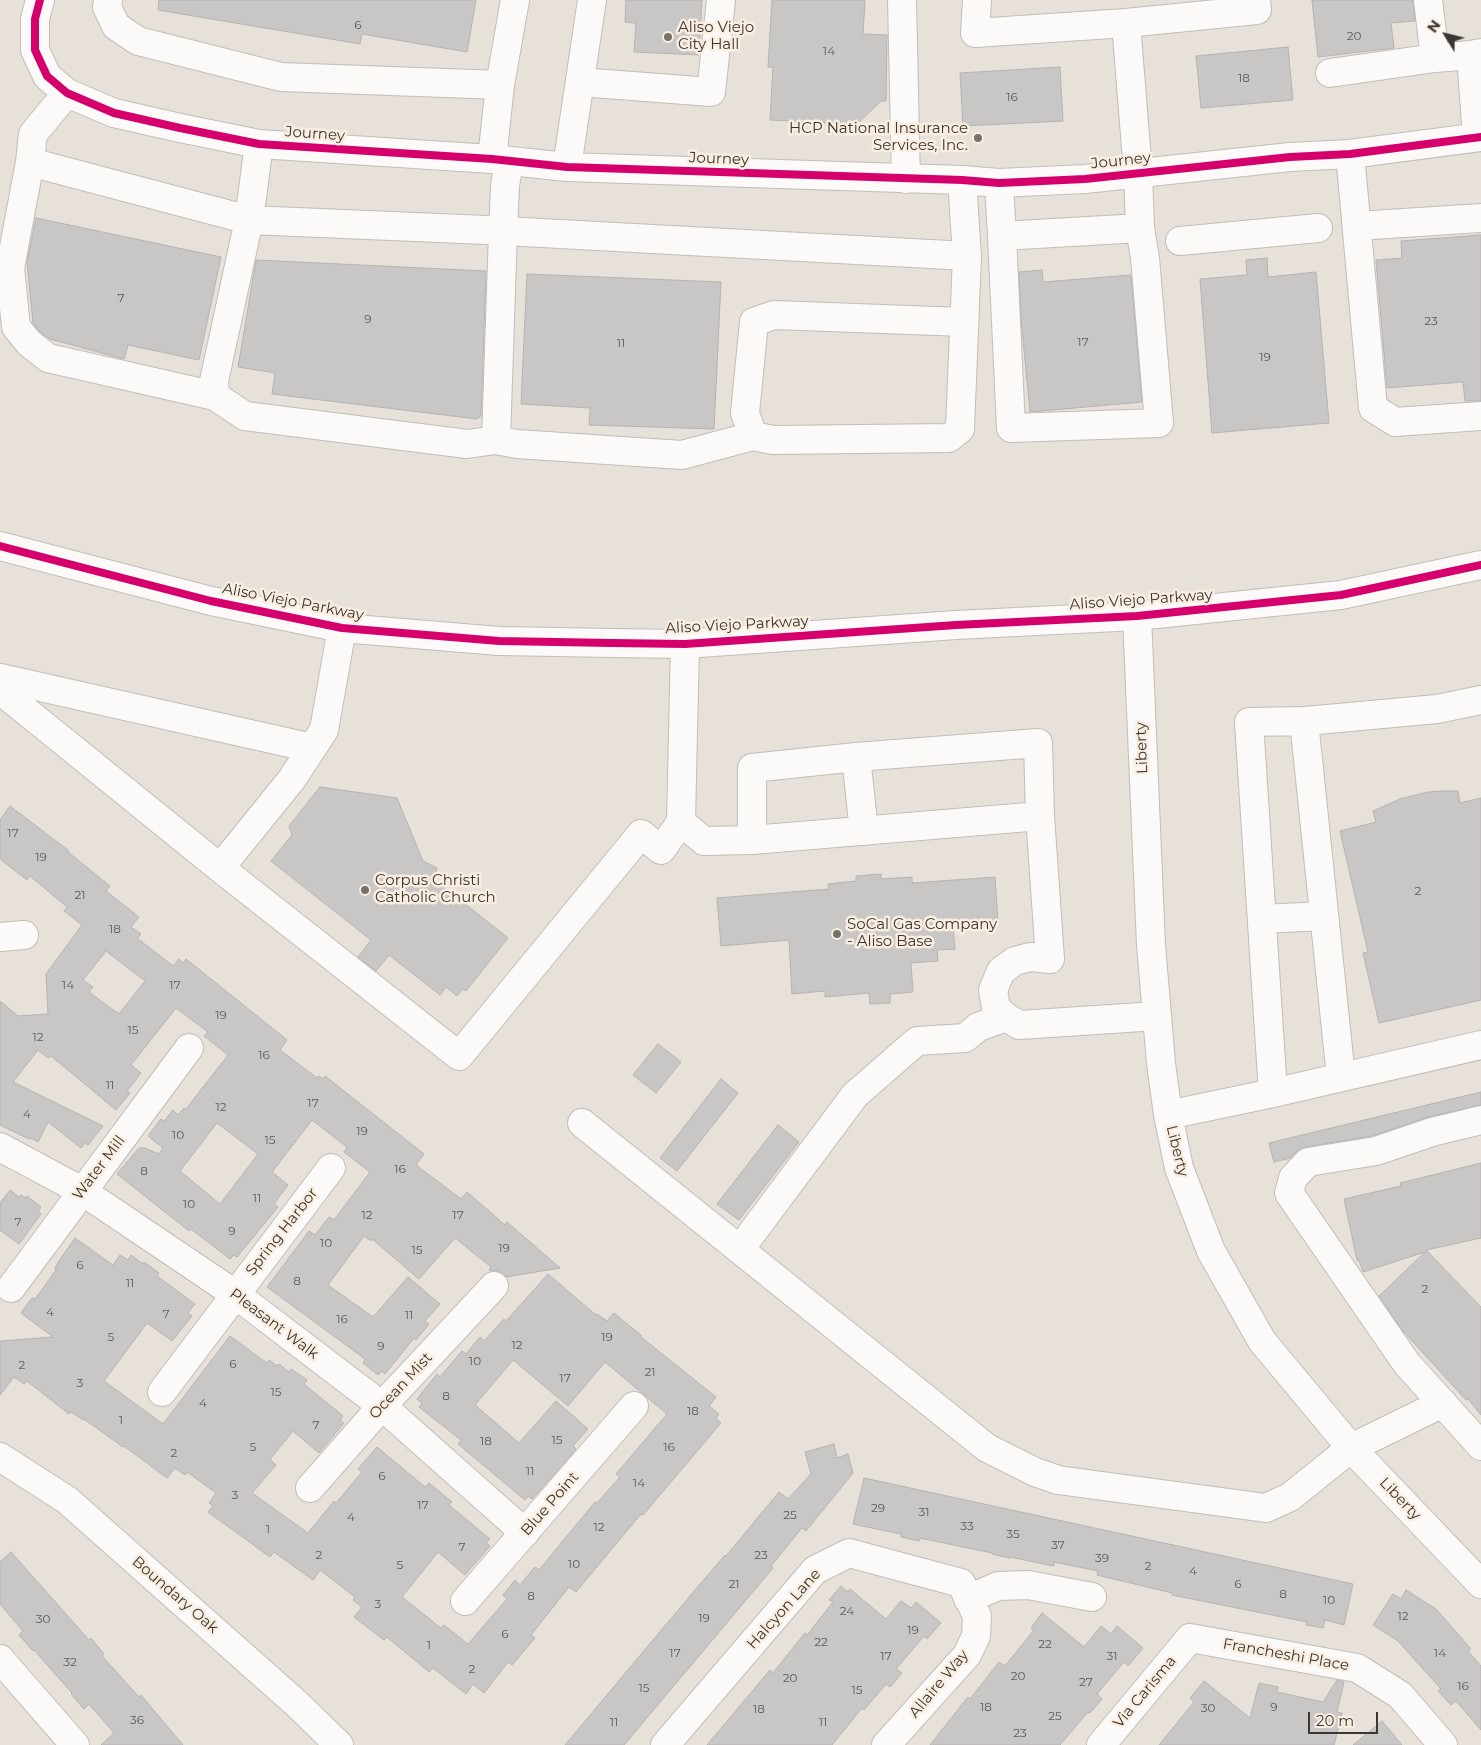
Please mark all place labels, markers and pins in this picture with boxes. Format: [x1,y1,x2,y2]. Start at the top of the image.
place label: Aliso Viejo City Hall [678,19,754,54]
marker: Aliso Viejo City Hall [662,31,674,43]
place label: HCP National Insurance Services, Inc. [789,120,968,155]
marker: HCP National Insurance Services, Inc. [972,132,984,144]
place label: Corpus Christi Catholic Church [375,872,496,907]
marker: Corpus Christi Catholic Church [359,884,371,896]
place label: SoCal Gas Company - Aliso Base [847,916,997,951]
marker: SoCal Gas Company - Aliso Base [831,928,843,940]

